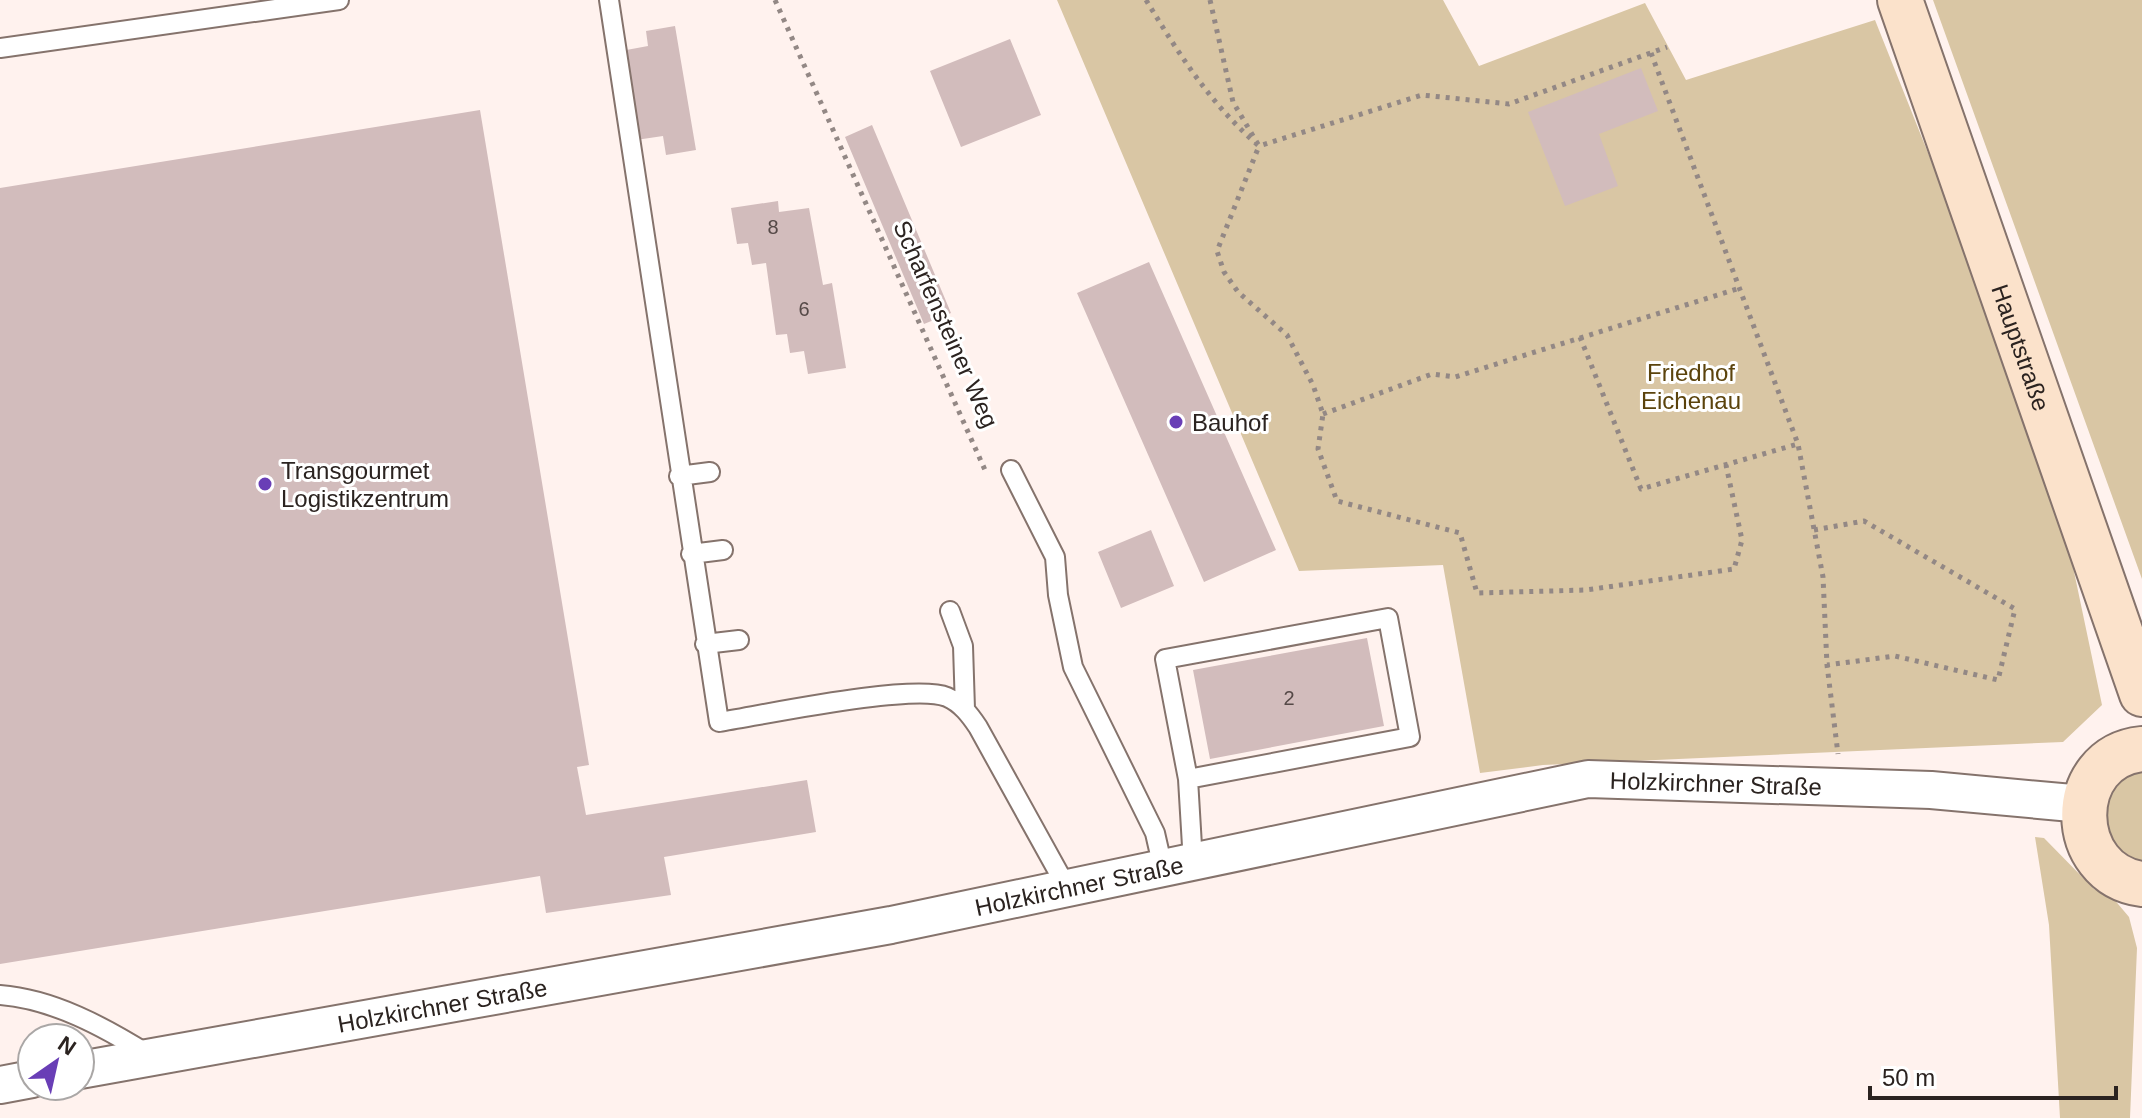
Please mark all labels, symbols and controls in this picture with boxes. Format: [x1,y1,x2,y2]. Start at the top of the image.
house number: 8 [767,216,779,238]
street label: Scharfensteiner Weg [888,216,1004,432]
street label: Hauptstraße [1987,281,2056,414]
house number: 6 [798,298,810,320]
park label: Friedhof Eichenau [1641,359,1741,414]
place label: Bauhof [1192,409,1268,436]
marker: Bauhof [1167,413,1185,431]
place label: Transgourmet Logistikzentrum [281,457,449,512]
marker: Transgourmet Logistikzentrum [256,475,274,493]
house number: 2 [1283,687,1295,709]
street label: Holzkirchner Straße [1609,766,1822,800]
street label: Holzkirchner Straße [972,851,1186,921]
street label: Holzkirchner Straße [335,973,549,1037]
north arrow [16,1022,96,1102]
text: N [53,1031,80,1061]
scale bar [1870,1050,2116,1100]
text: 50 m [1882,1064,1935,1091]

